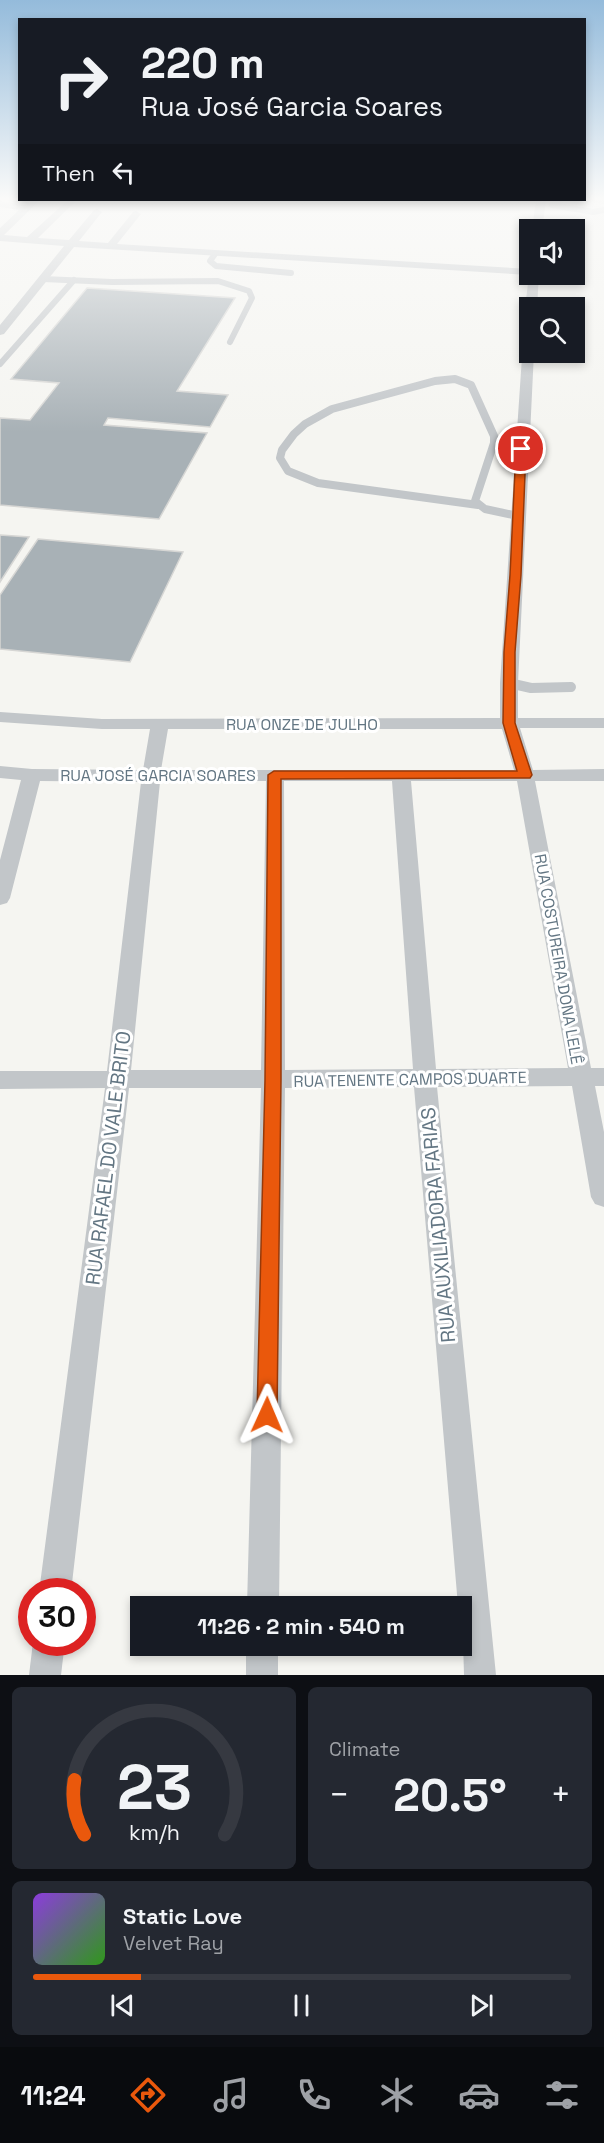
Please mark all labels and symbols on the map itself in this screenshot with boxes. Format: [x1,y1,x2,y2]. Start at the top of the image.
pin [495,423,546,474]
street label: RUA ONZE DE JULHO [226,714,378,735]
street label: RUA JOSÉ GARCIA SOARES [60,765,256,786]
street label: RUA COSTUREIRA DONA LELÊ [530,852,587,1066]
street label: RUA RAFAEL DO VALE BRITO [80,1030,136,1286]
street label: RUA TENENTE CAMPOS DUARTE [293,1067,527,1092]
street label: RUA AUXILIADORA FARIAS [415,1106,461,1344]
position arrow [235,1383,299,1447]
speed limit sign: 30 [18,1578,96,1656]

